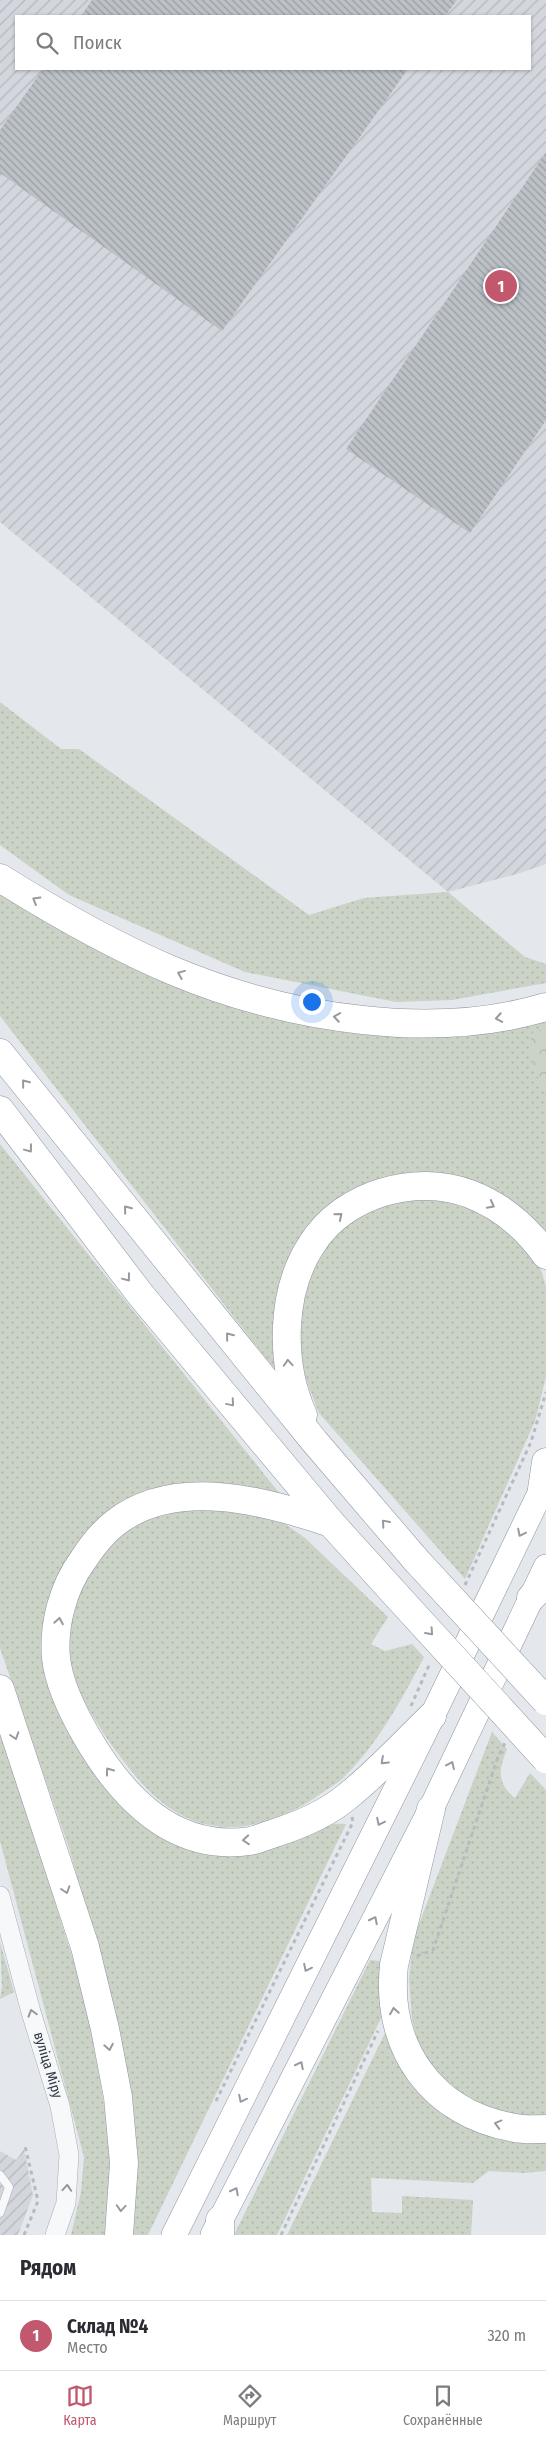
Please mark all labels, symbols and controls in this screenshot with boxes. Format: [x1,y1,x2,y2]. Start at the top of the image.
search box [15,15,531,70]
icon: search [33,29,61,57]
text: Поиск [73,31,122,54]
pin: 1 [485,267,517,305]
one-way arrow [33,897,42,907]
one-way arrow [177,970,186,981]
your location [299,989,325,1015]
one-way arrow [333,1012,341,1023]
one-way arrow [494,1012,503,1022]
one-way arrow [22,1080,30,1089]
one-way arrow [24,1143,32,1152]
one-way arrow [486,1199,495,1209]
one-way arrow [123,1206,132,1215]
one-way arrow [333,1212,342,1221]
one-way arrow [122,1272,130,1281]
one-way arrow [226,1332,235,1341]
one-way arrow [283,1359,294,1367]
one-way arrow [226,1398,235,1407]
one-way arrow [381,1519,390,1528]
one-way arrow [517,1528,527,1537]
one-way arrow [53,1617,64,1626]
one-way arrow [424,1626,433,1635]
one-way arrow [10,1731,20,1739]
one-way arrow [381,1755,390,1764]
one-way arrow [445,1761,456,1770]
one-way arrow [106,1767,115,1777]
one-way arrow [375,1817,386,1826]
one-way arrow [242,1834,250,1845]
one-way arrow [61,1885,71,1894]
one-way arrow [368,1916,378,1925]
one-way arrow [303,1962,313,1971]
one-way arrow [389,2007,400,2015]
one-way arrow [27,2010,37,2018]
street label: вуліца Міру [30,2030,66,2101]
one-way arrow [103,2042,113,2051]
one-way arrow [294,2061,304,2070]
one-way arrow [238,2094,248,2103]
one-way arrow [494,2119,502,2129]
one-way arrow [61,2184,72,2192]
one-way arrow [229,2188,239,2197]
one-way arrow [116,2204,127,2212]
text: Рядом [20,2255,76,2281]
text: Склад №4 [67,2315,148,2338]
text: 1 [33,2326,39,2345]
text: 320 m [487,2326,526,2345]
text: Место [67,2338,108,2357]
tab: Карта [63,2382,97,2429]
tab: Маршрут [223,2382,277,2429]
tab: Сохранённые [403,2382,483,2429]

